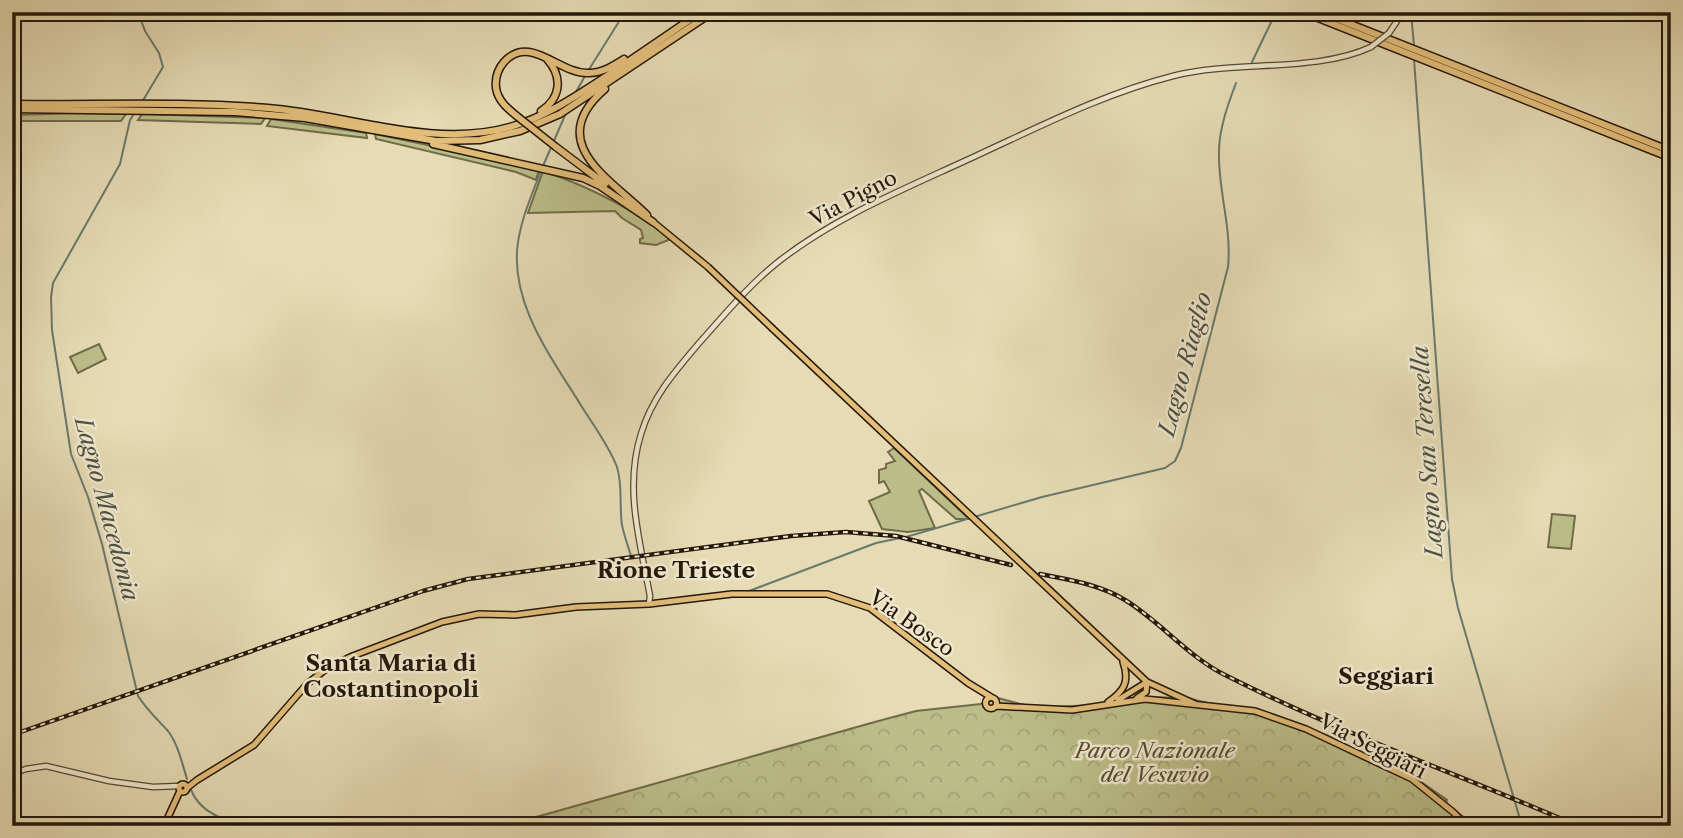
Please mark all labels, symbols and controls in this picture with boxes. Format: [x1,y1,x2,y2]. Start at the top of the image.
street label: Via Pigno [804,165,901,232]
water label: Lagno Riaglio [1152,289,1218,441]
water label: Lagno San Teresella [1406,345,1449,561]
water label: Lagno Macedonia [68,412,145,604]
district label: Rione Trieste [597,556,755,584]
street label: Via Bosco [864,584,960,662]
district label: Santa Maria di Costantinopoli [303,649,479,703]
district label: Seggiari [1338,662,1434,690]
street label: Via Seggiari [1314,708,1431,784]
park label: Parco Nazionale del Vesuvio [1073,738,1236,787]

